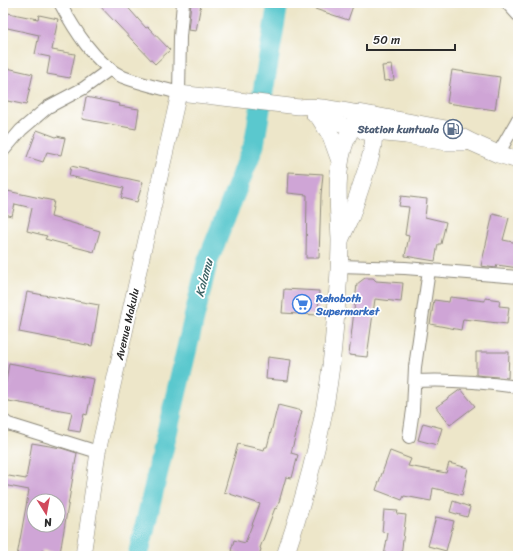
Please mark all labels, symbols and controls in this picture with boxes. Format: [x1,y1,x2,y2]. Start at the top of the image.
scale bar [367,26,455,52]
text: 50 m [373,29,400,51]
fuel station icon: Station kuntuala [442,118,464,140]
place label: Station kuntuala [356,120,439,139]
water label: Kalamu [188,255,220,299]
street label: Avenue Makulu [110,286,145,363]
place label: Rehoboth Supermarket [315,289,381,321]
supermarket icon: Rehoboth Supermarket [291,293,313,315]
north arrow [26,493,66,533]
text: N [42,512,54,532]

